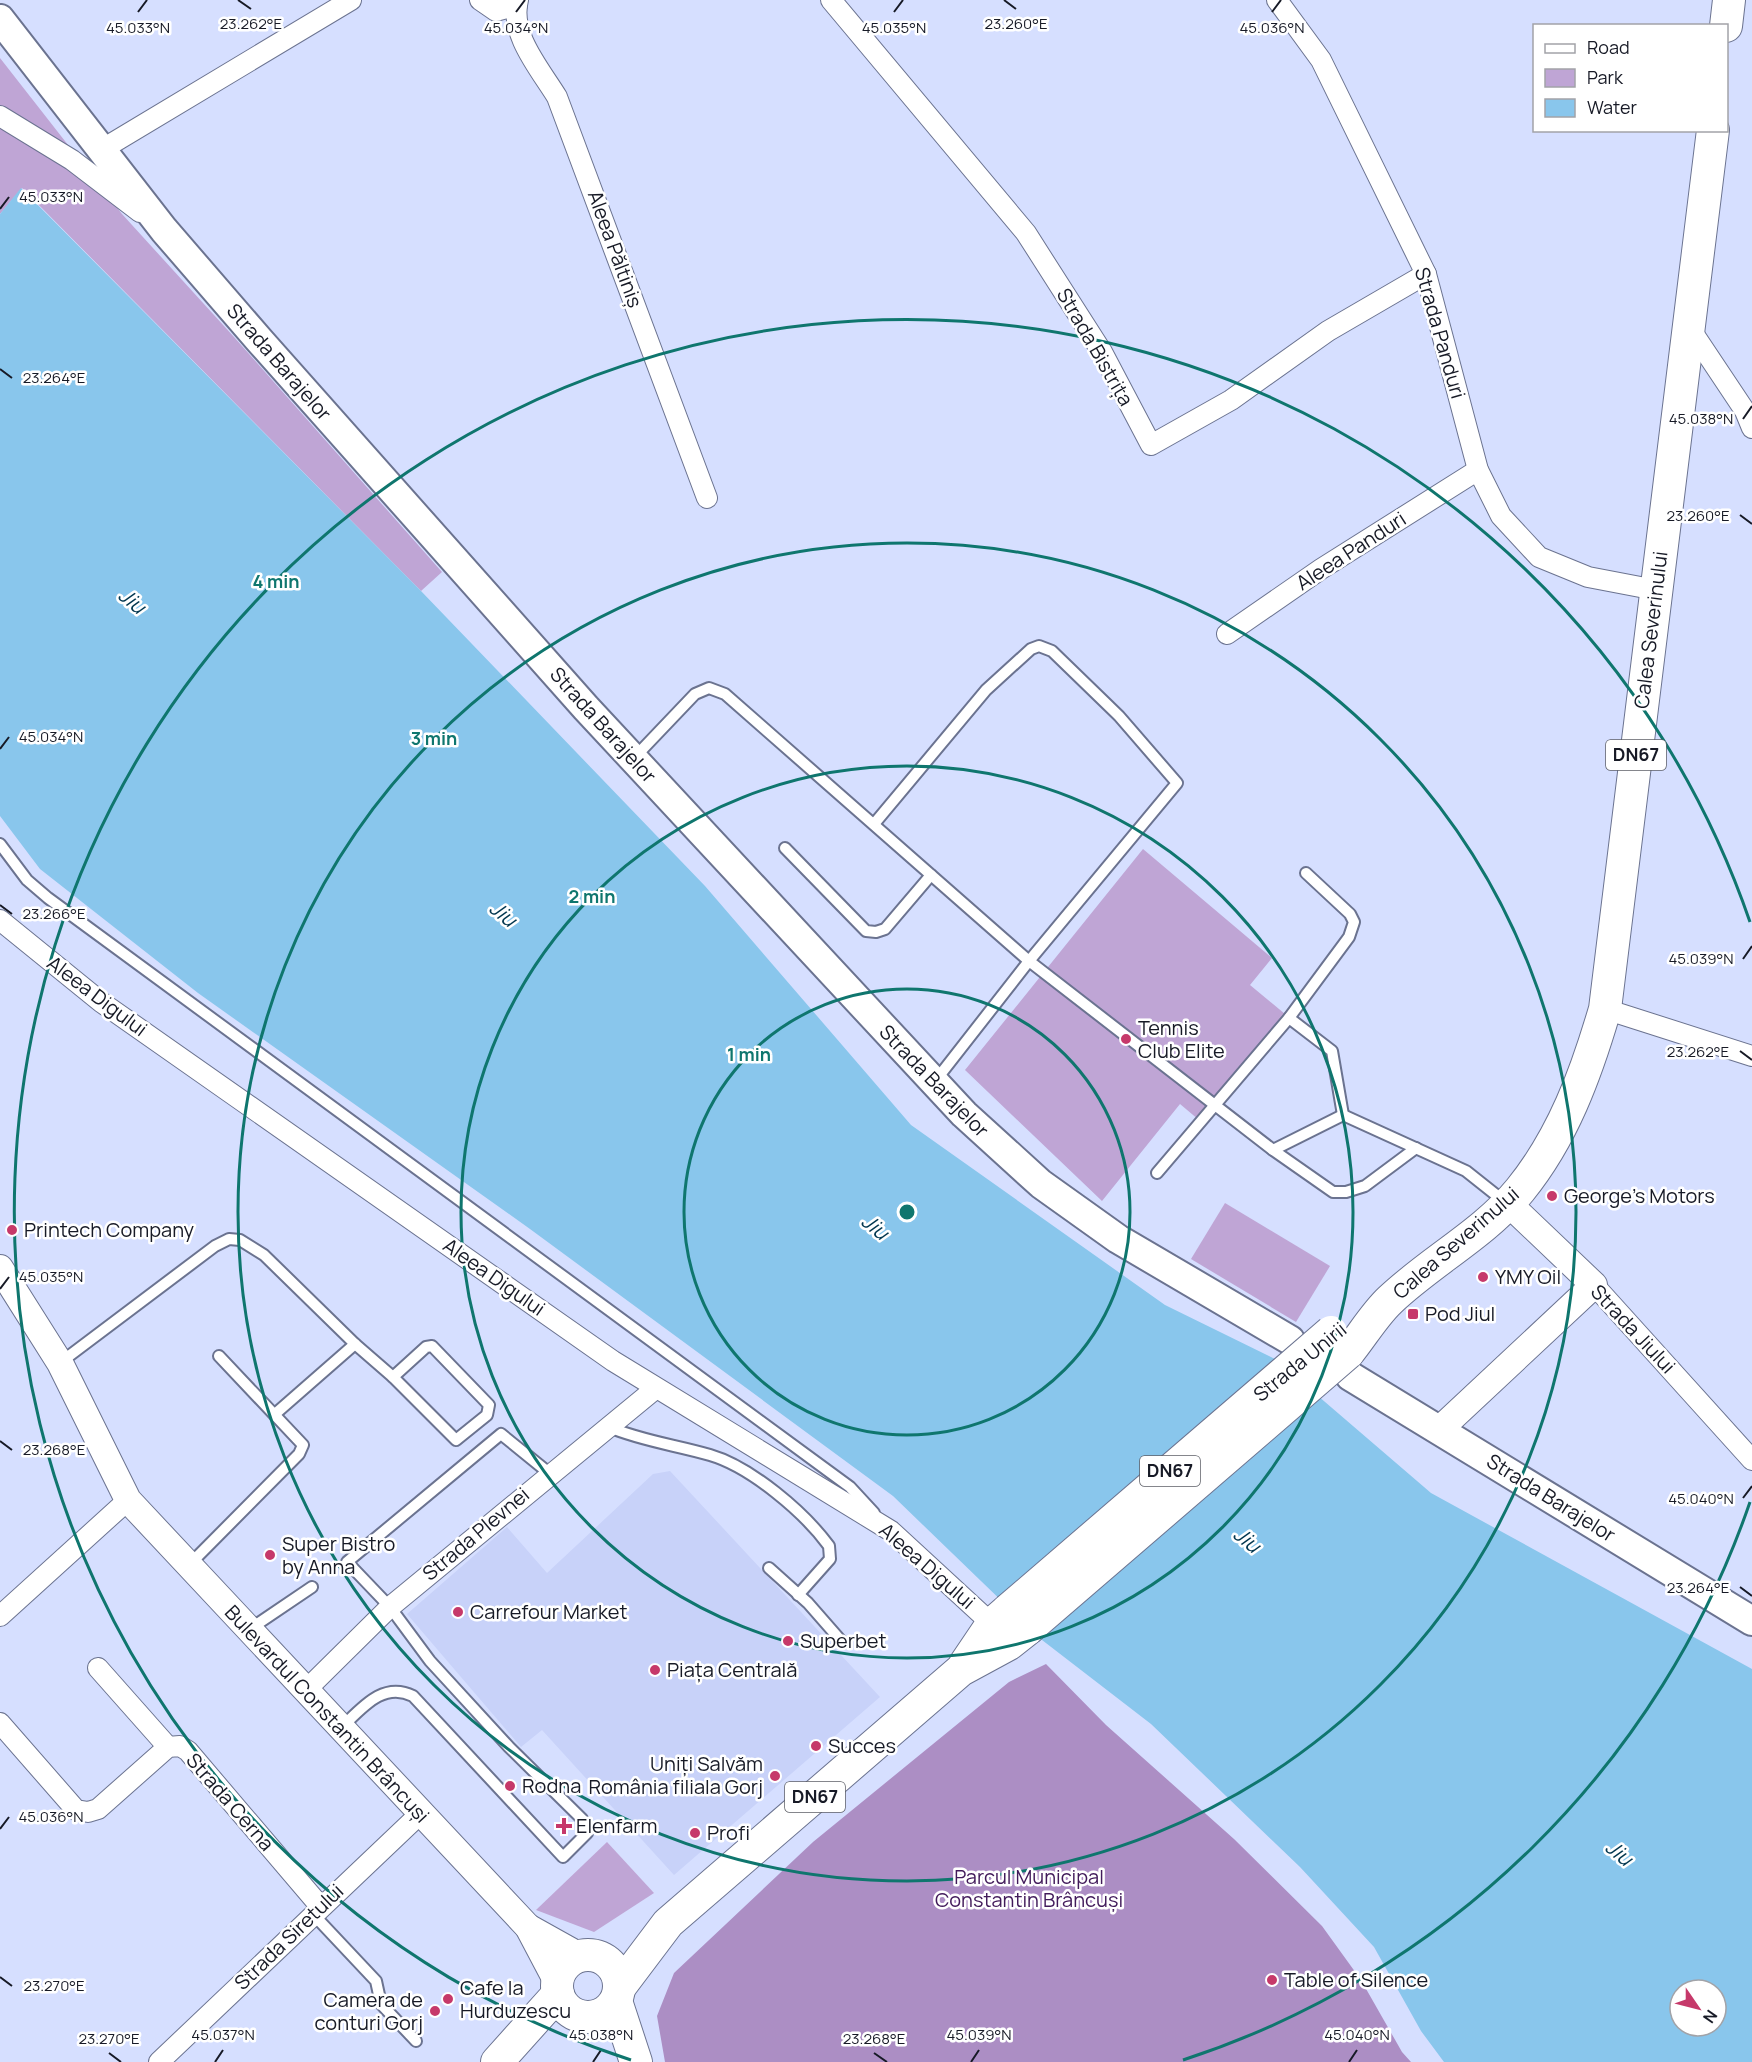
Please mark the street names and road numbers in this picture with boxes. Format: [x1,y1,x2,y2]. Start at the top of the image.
street label: Aleea Păltiniș [582,187,649,311]
street label: Strada Panduri [1409,264,1472,402]
street label: Strada Bistrița [1051,283,1140,411]
street label: Strada Barajelor [221,297,338,426]
street label: Aleea Panduri [1291,505,1411,596]
street label: Calea Severinului [1627,550,1674,710]
street label: Strada Barajelor [544,661,663,788]
road number: DN67 [1606,740,1666,770]
street label: Aleea Digului [42,949,153,1042]
street label: Strada Barajelor [874,1018,995,1143]
street label: Calea Severinului [1387,1180,1524,1305]
street label: Aleea Digului [438,1231,551,1322]
street label: Strada Jiului [1585,1278,1682,1379]
street label: Strada Unirii [1248,1316,1352,1407]
street label: Strada Barajelor [1482,1447,1621,1548]
road number: DN67 [1140,1456,1200,1486]
street label: Strada Plevnei [417,1481,535,1586]
street label: Aleea Digului [874,1517,981,1615]
street label: Bulevardul Constantin Brâncuși [219,1599,436,1828]
street label: Strada Cerna [180,1747,280,1856]
road number: DN67 [785,1782,845,1812]
street label: Strada Siretului [228,1878,349,1996]

